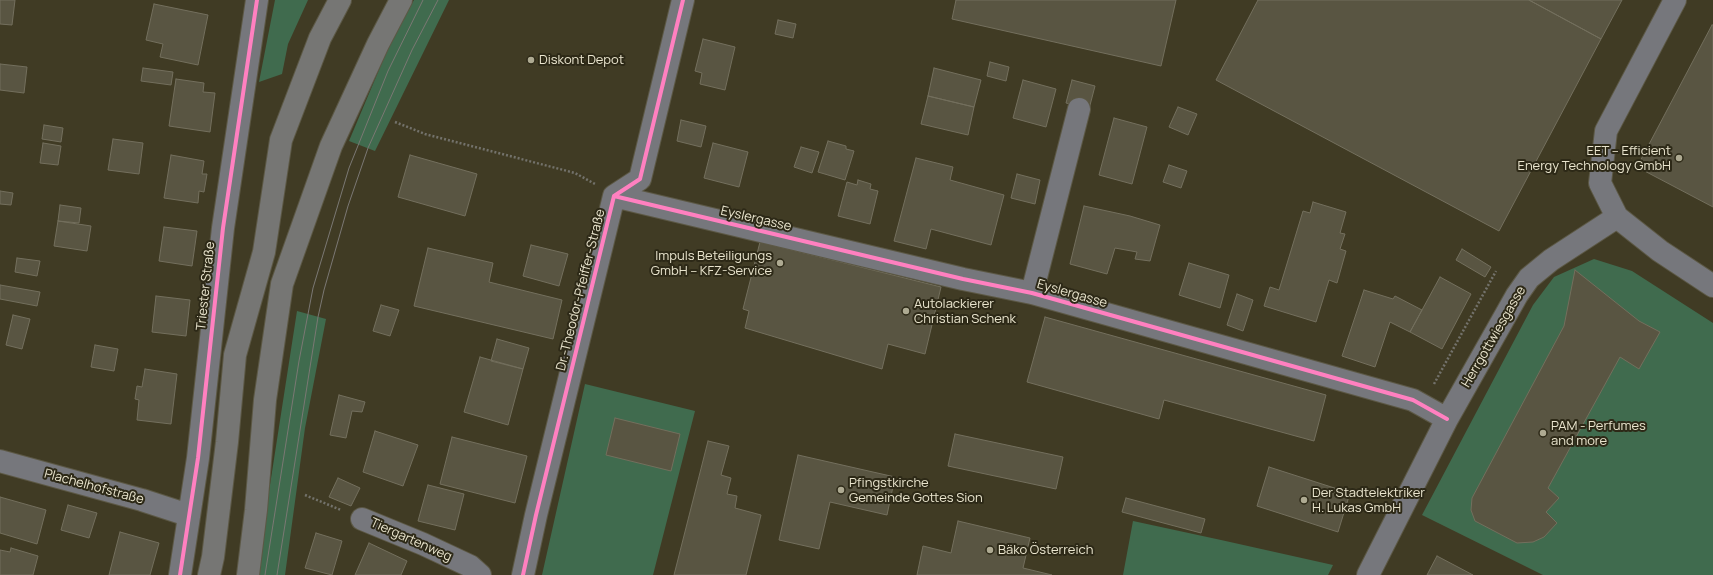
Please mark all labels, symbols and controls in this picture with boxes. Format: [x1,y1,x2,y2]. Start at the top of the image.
place label: Diskont Depot [539,52,624,68]
marker: Diskont Depot [526,55,536,65]
place label: EET – Efficient Energy Technology GmbH [1517,143,1671,174]
marker: EET – Efficient Energy Technology GmbH [1674,153,1684,163]
street label: Eyslergasse [719,203,793,235]
street label: Dr.-Theodor-Pfeiffer-Straße [553,208,609,372]
street label: Triester Straße [194,241,218,331]
place label: Impuls Beteiligungs GmbH – KFZ-Service [651,248,772,279]
marker: Impuls Beteiligungs GmbH – KFZ-Service [775,258,785,268]
street label: Eyslergasse [1035,277,1109,311]
street label: Herrgottwiesgasse [1459,284,1529,390]
place label: Autolackierer Christian Schenk [914,296,1016,327]
marker: Autolackierer Christian Schenk [901,306,911,316]
place label: PAM - Perfumes and more [1551,418,1646,449]
marker: PAM - Perfumes and more [1538,428,1548,438]
street label: Plachelhofstraße [42,466,146,508]
place label: Pfingstkirche Gemeinde Gottes Sion [849,475,983,506]
marker: Pfingstkirche Gemeinde Gottes Sion [836,485,846,495]
place label: Der Stadtelektriker H. Lukas GmbH [1312,485,1425,516]
marker: Der Stadtelektriker H. Lukas GmbH [1299,495,1309,505]
street label: Tiergartenweg [368,515,454,565]
place label: Bäko Österreich [998,542,1093,558]
marker: Bäko Österreich [985,545,995,555]

